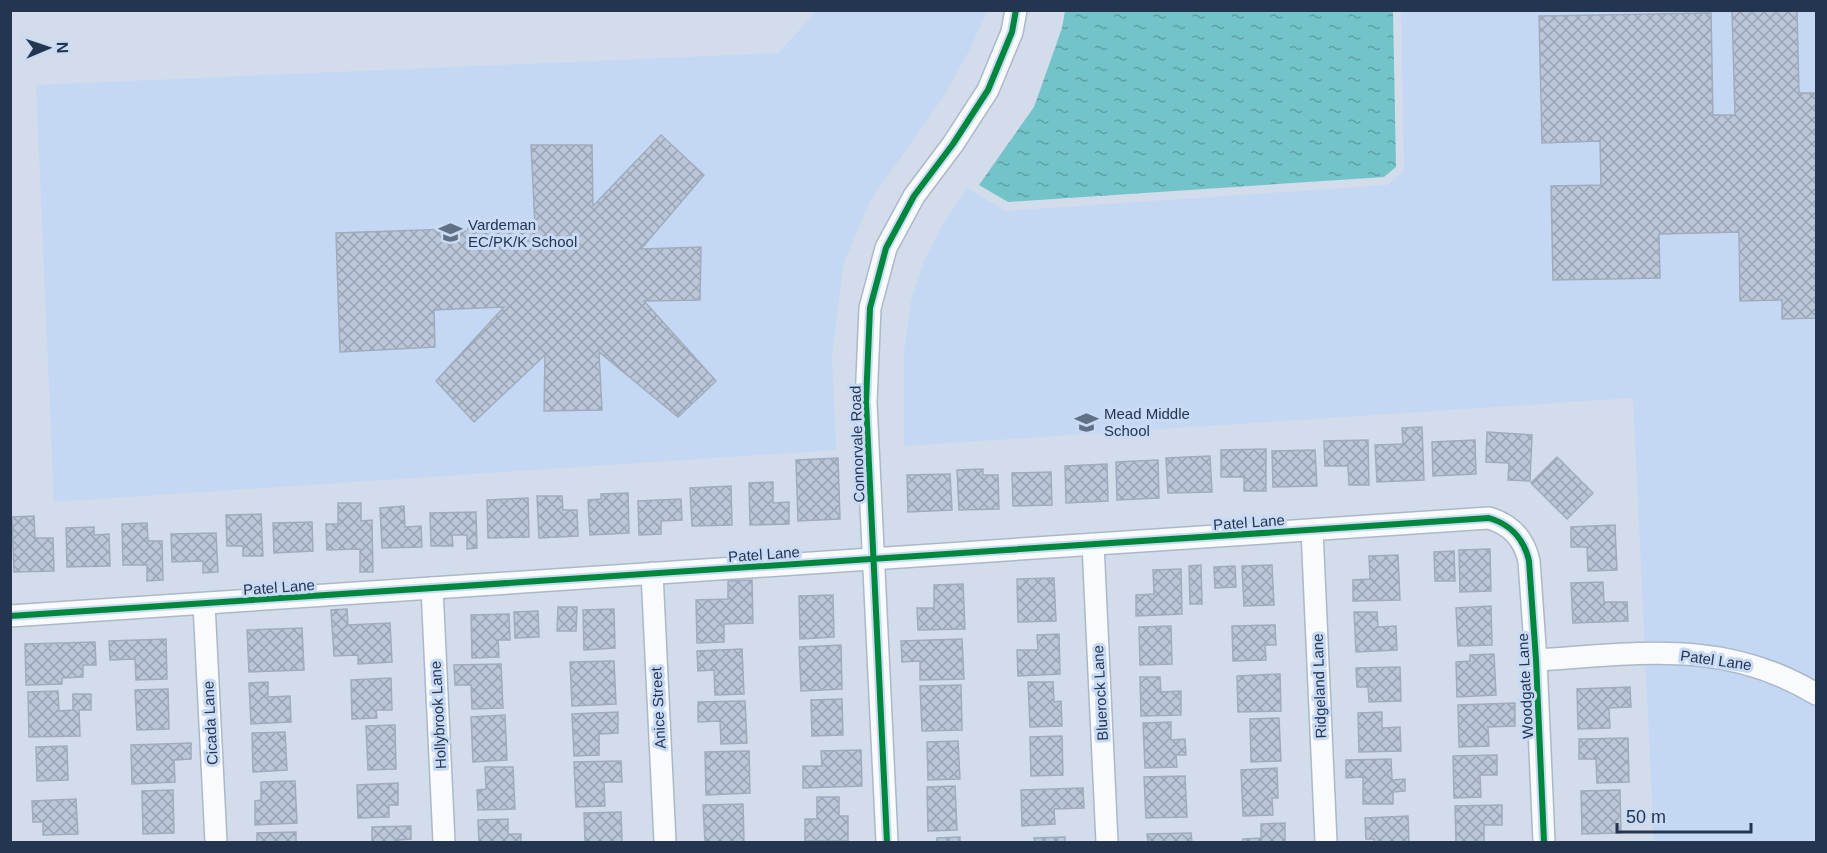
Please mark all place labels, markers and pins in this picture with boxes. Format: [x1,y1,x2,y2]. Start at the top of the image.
place label: Vardeman EC/PK/K School [468,216,577,250]
school or university icon: Vardeman EC/PK/K School [437,220,463,246]
place label: Mead Middle School [1104,405,1190,439]
school or university icon: Mead Middle School [1073,409,1099,435]

